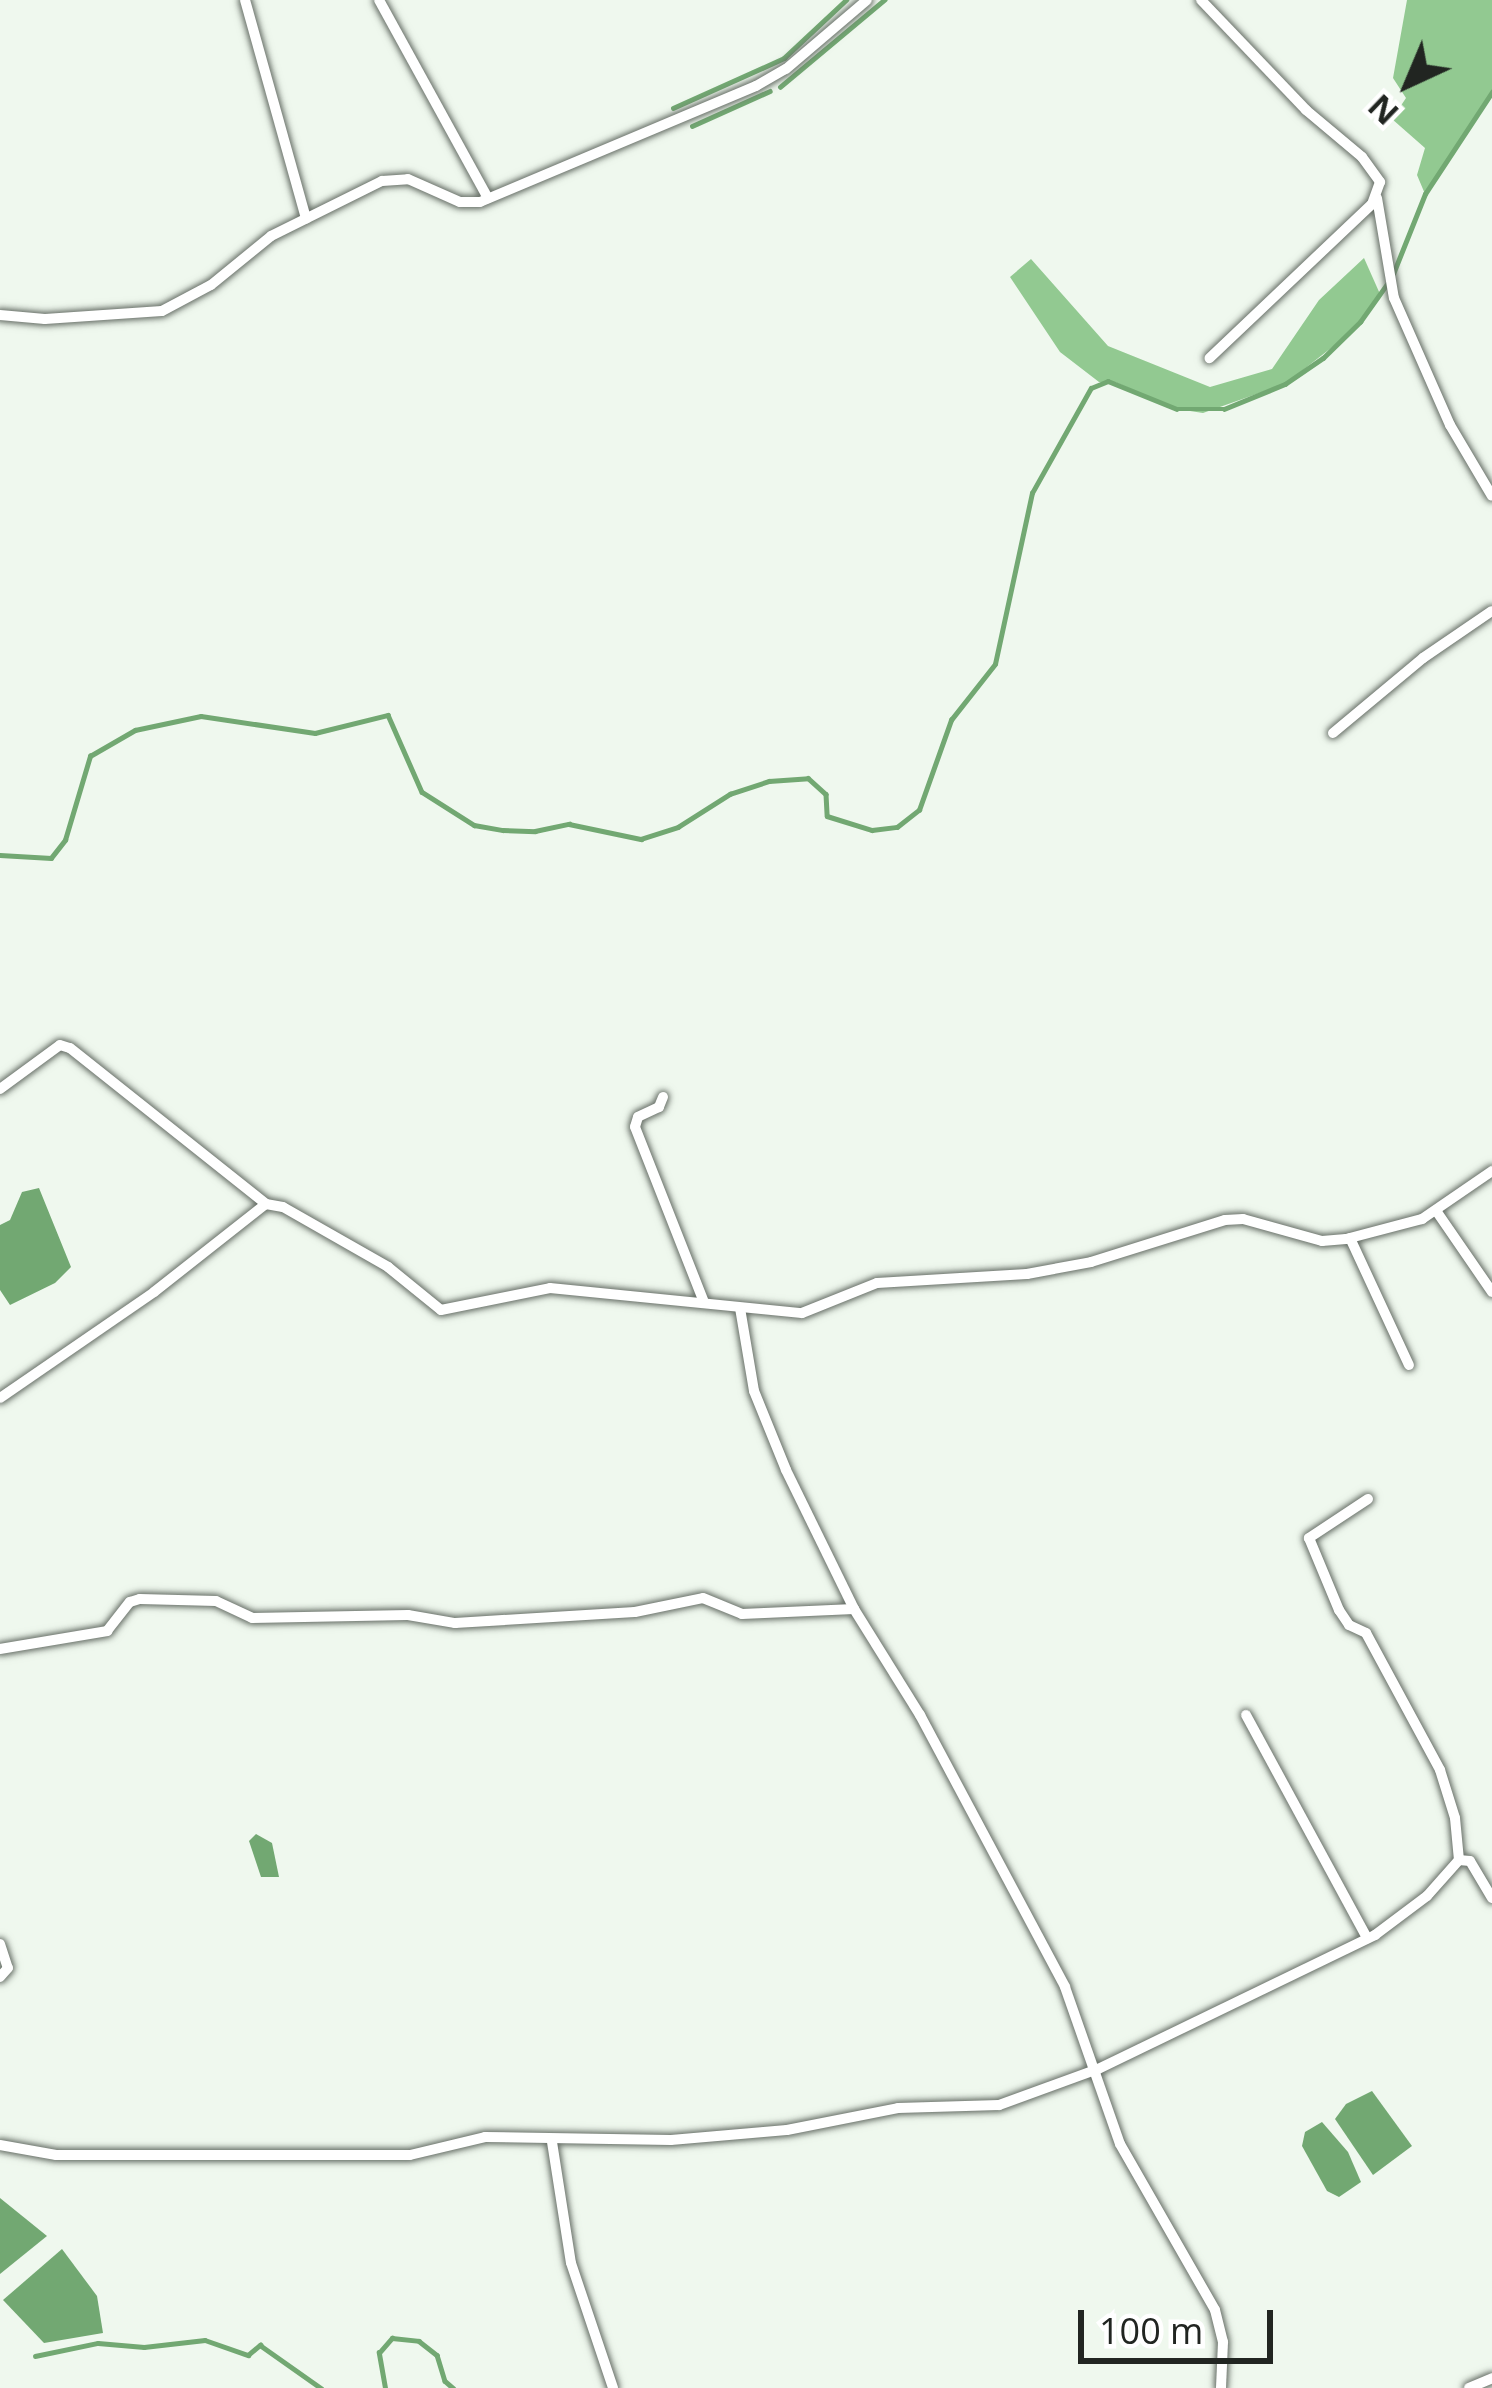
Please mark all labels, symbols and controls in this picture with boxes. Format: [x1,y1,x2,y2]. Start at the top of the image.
north arrow [1348,24,1468,144]
text: N [1357,85,1408,136]
scale bar [1084,2286,1279,2360]
text: 100 m [1099,2306,1203,2355]

